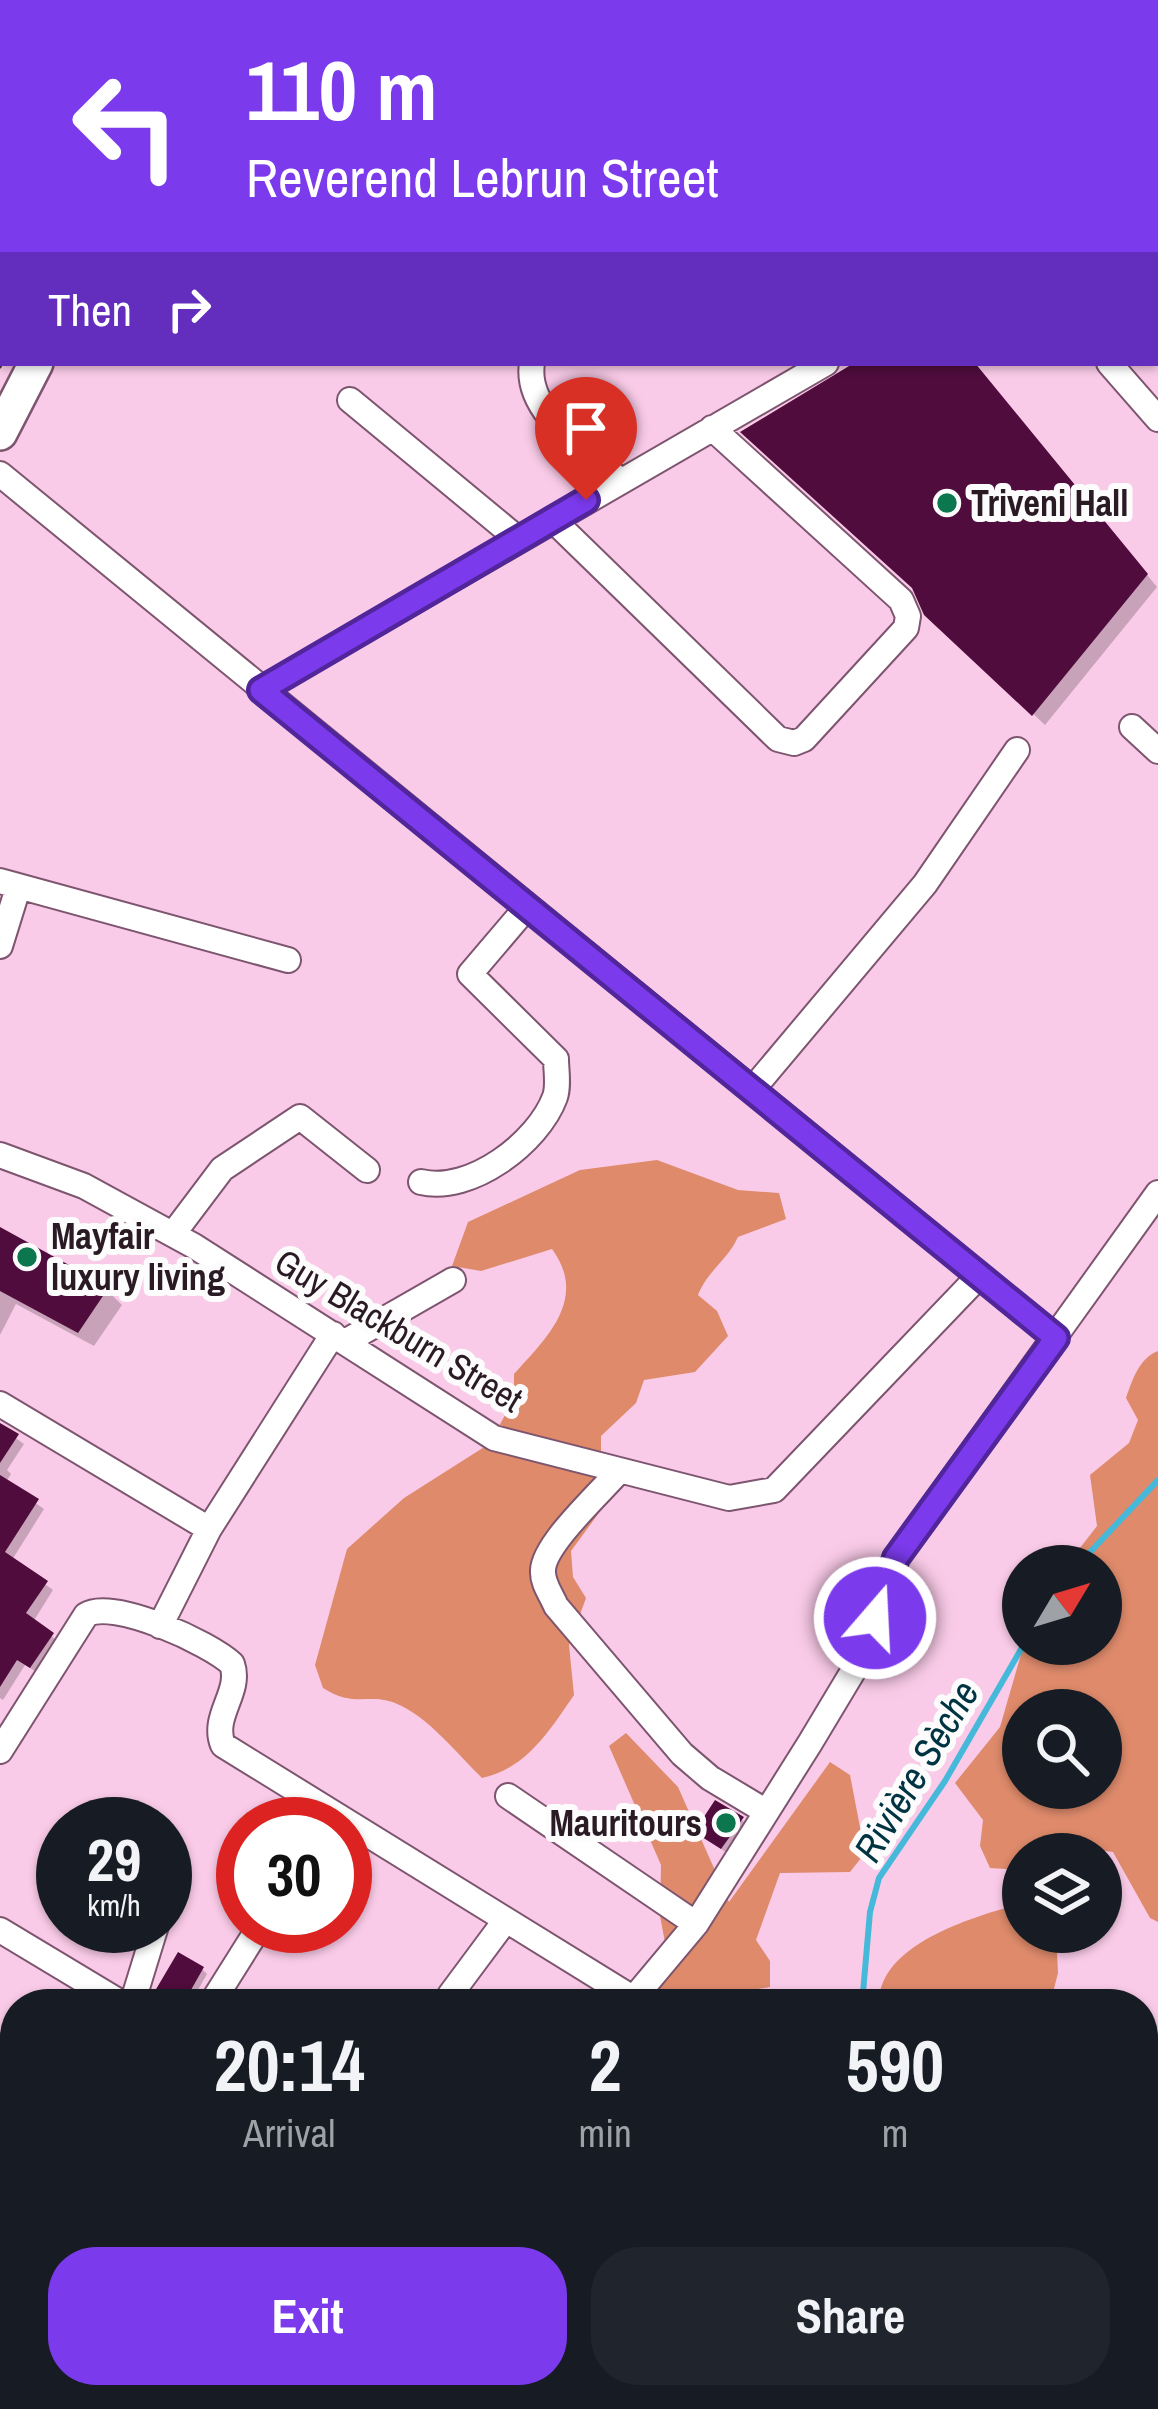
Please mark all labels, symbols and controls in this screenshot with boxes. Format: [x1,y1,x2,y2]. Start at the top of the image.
text: 110 m [246,33,438,146]
icon: left [48,48,204,204]
text: Reverend Lebrun Street [246,141,719,214]
icon: right [156,276,222,342]
text: Then [48,279,132,340]
pin [535,377,637,500]
icon: arrive [553,395,619,461]
place label: Triveni Hall [971,479,1129,527]
marker: Triveni Hall [934,490,960,516]
place label: Mayfair luxury living [51,1212,225,1301]
street label: Guy Blackburn Street [266,1237,532,1423]
marker: Mayfair luxury living [14,1244,40,1270]
north arrow [1002,1545,1122,1665]
map controls [1002,1545,1122,1953]
position arrow [812,1555,938,1681]
water label: Rivière Sèche [842,1671,990,1871]
button: search [1002,1689,1122,1809]
speed limit sign: 30 [216,1797,372,1953]
place label: Mauritours [549,1799,702,1847]
marker: Mauritours [713,1810,739,1836]
text: 29 [87,1819,141,1900]
button: layers [1002,1833,1122,1953]
text: km/h [87,1885,141,1925]
text: 20:14 [214,2016,365,2113]
text: 2 [589,2016,622,2113]
text: 590 [846,2016,944,2113]
text: Arrival [243,2107,335,2159]
text: min [579,2107,632,2159]
text: m [882,2107,908,2159]
button: Exit [48,2247,567,2385]
button: Share [591,2247,1110,2385]

